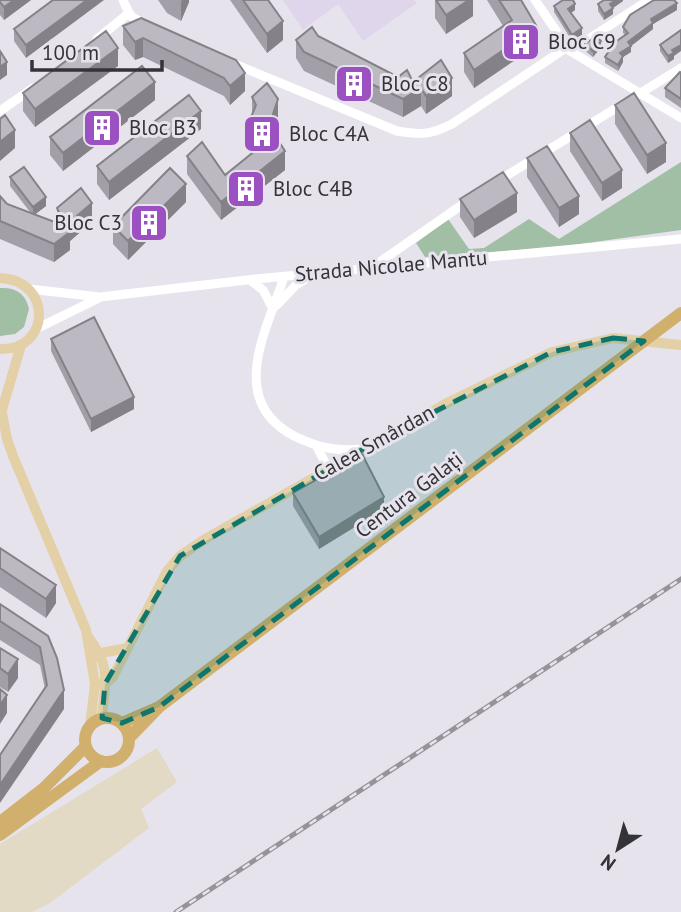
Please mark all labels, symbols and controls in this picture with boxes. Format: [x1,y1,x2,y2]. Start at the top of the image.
building icon: Bloc C9 [500,21,542,63]
scale bar [32,28,161,72]
place label: Bloc C9 [548,28,616,55]
text: 100 m [42,39,99,66]
building icon: Bloc C8 [333,63,375,105]
place label: Bloc C8 [381,70,449,97]
building icon: Bloc B3 [81,107,123,149]
building icon: Bloc C4A [241,113,283,155]
place label: Bloc B3 [129,114,197,141]
place label: Bloc C4A [289,120,370,147]
building icon: Bloc C4B [225,168,267,210]
place label: Bloc C4B [273,175,353,202]
building icon: Bloc C3 [128,202,170,244]
place label: Bloc C3 [54,209,122,236]
street label: Strada Nicolae Mantu [294,244,488,287]
street label: Calea Smârdan [309,398,439,487]
street label: Centura Galați [350,445,468,544]
north arrow [583,814,653,884]
text: N [596,849,620,876]

